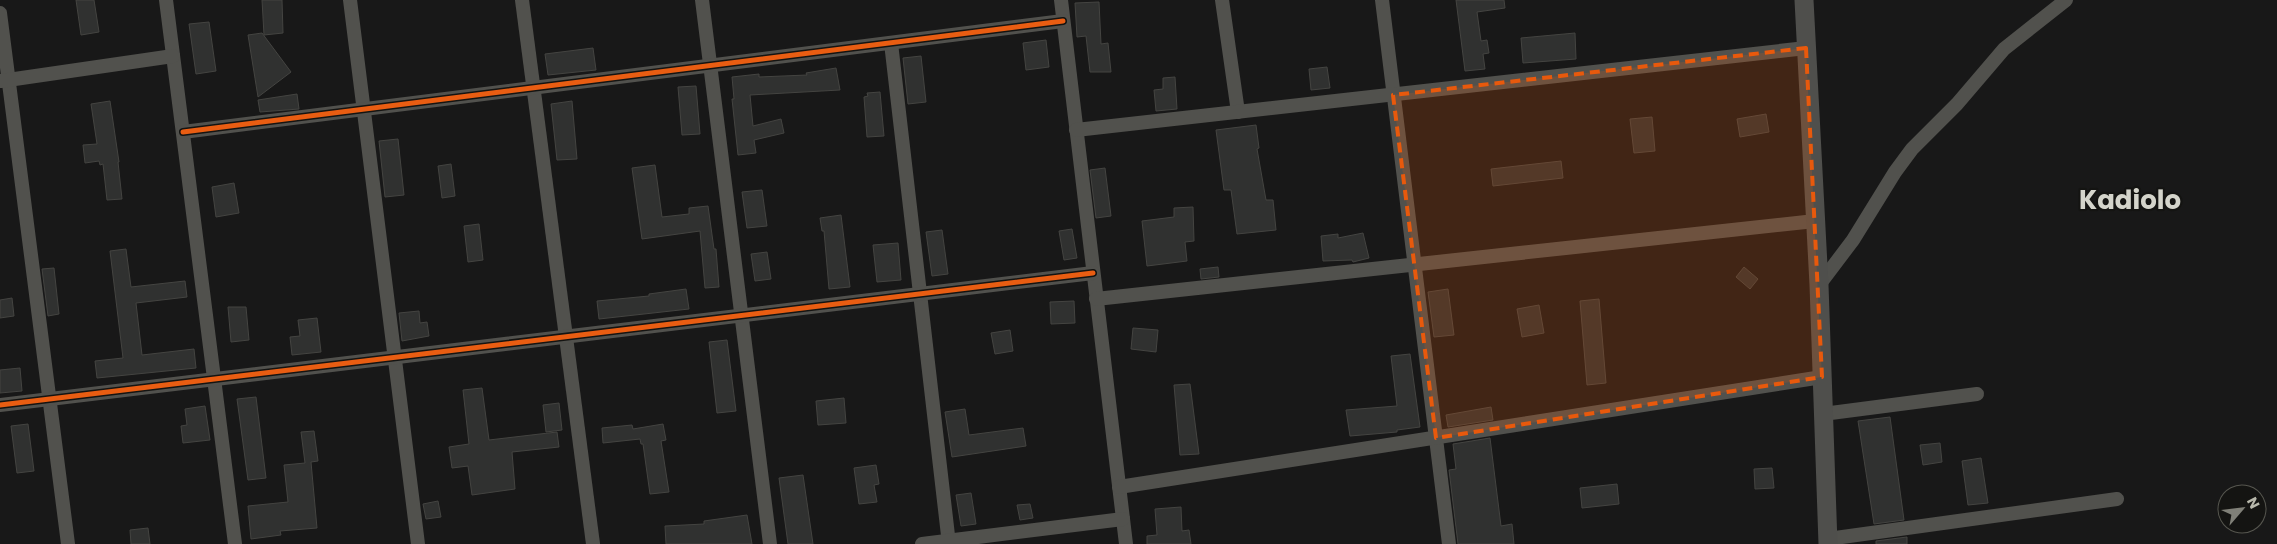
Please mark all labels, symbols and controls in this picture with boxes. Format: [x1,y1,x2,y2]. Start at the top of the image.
district label: Kadiolo [2079,182,2181,218]
north arrow [2217,484,2267,534]
text: N [2242,494,2265,512]

